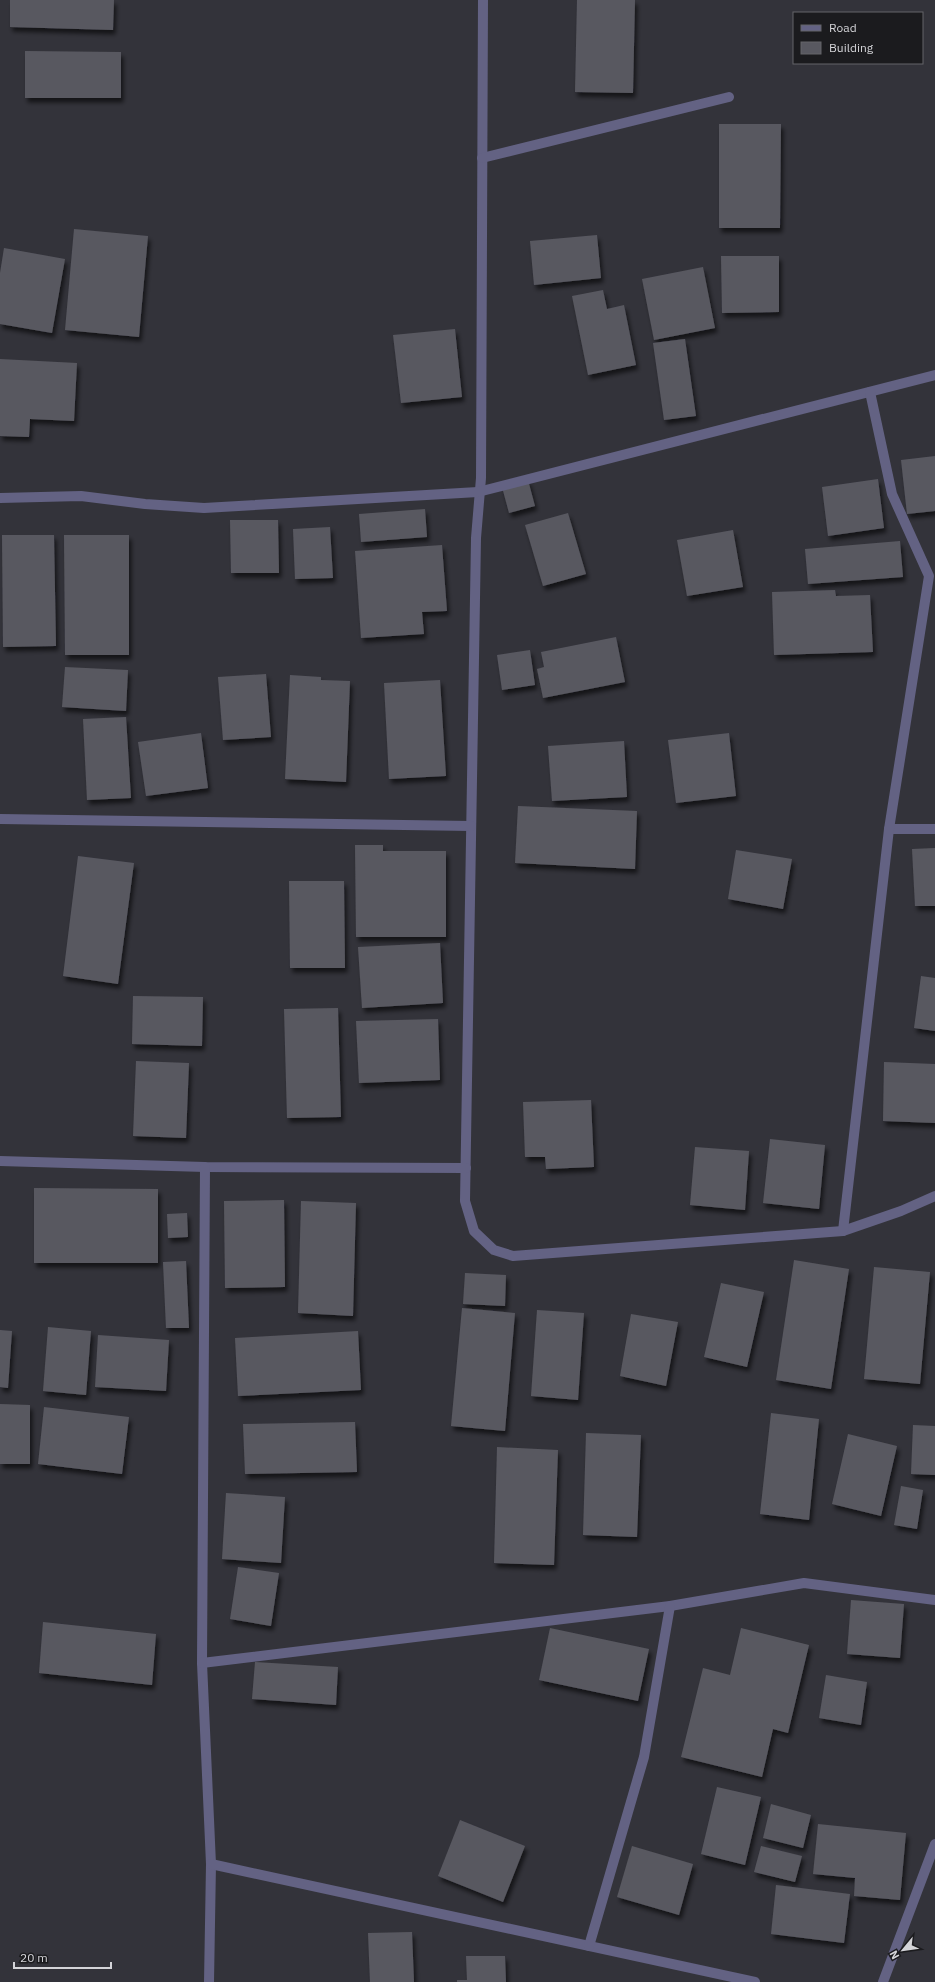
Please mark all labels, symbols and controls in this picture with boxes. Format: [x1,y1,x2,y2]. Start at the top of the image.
legend [793,12,923,64]
text: Road [829,20,857,35]
text: Building [829,40,874,55]
north arrow [883,1930,923,1970]
scale bar [14,1944,111,1970]
text: N [886,1948,902,1962]
text: 20 m [20,1950,48,1965]

